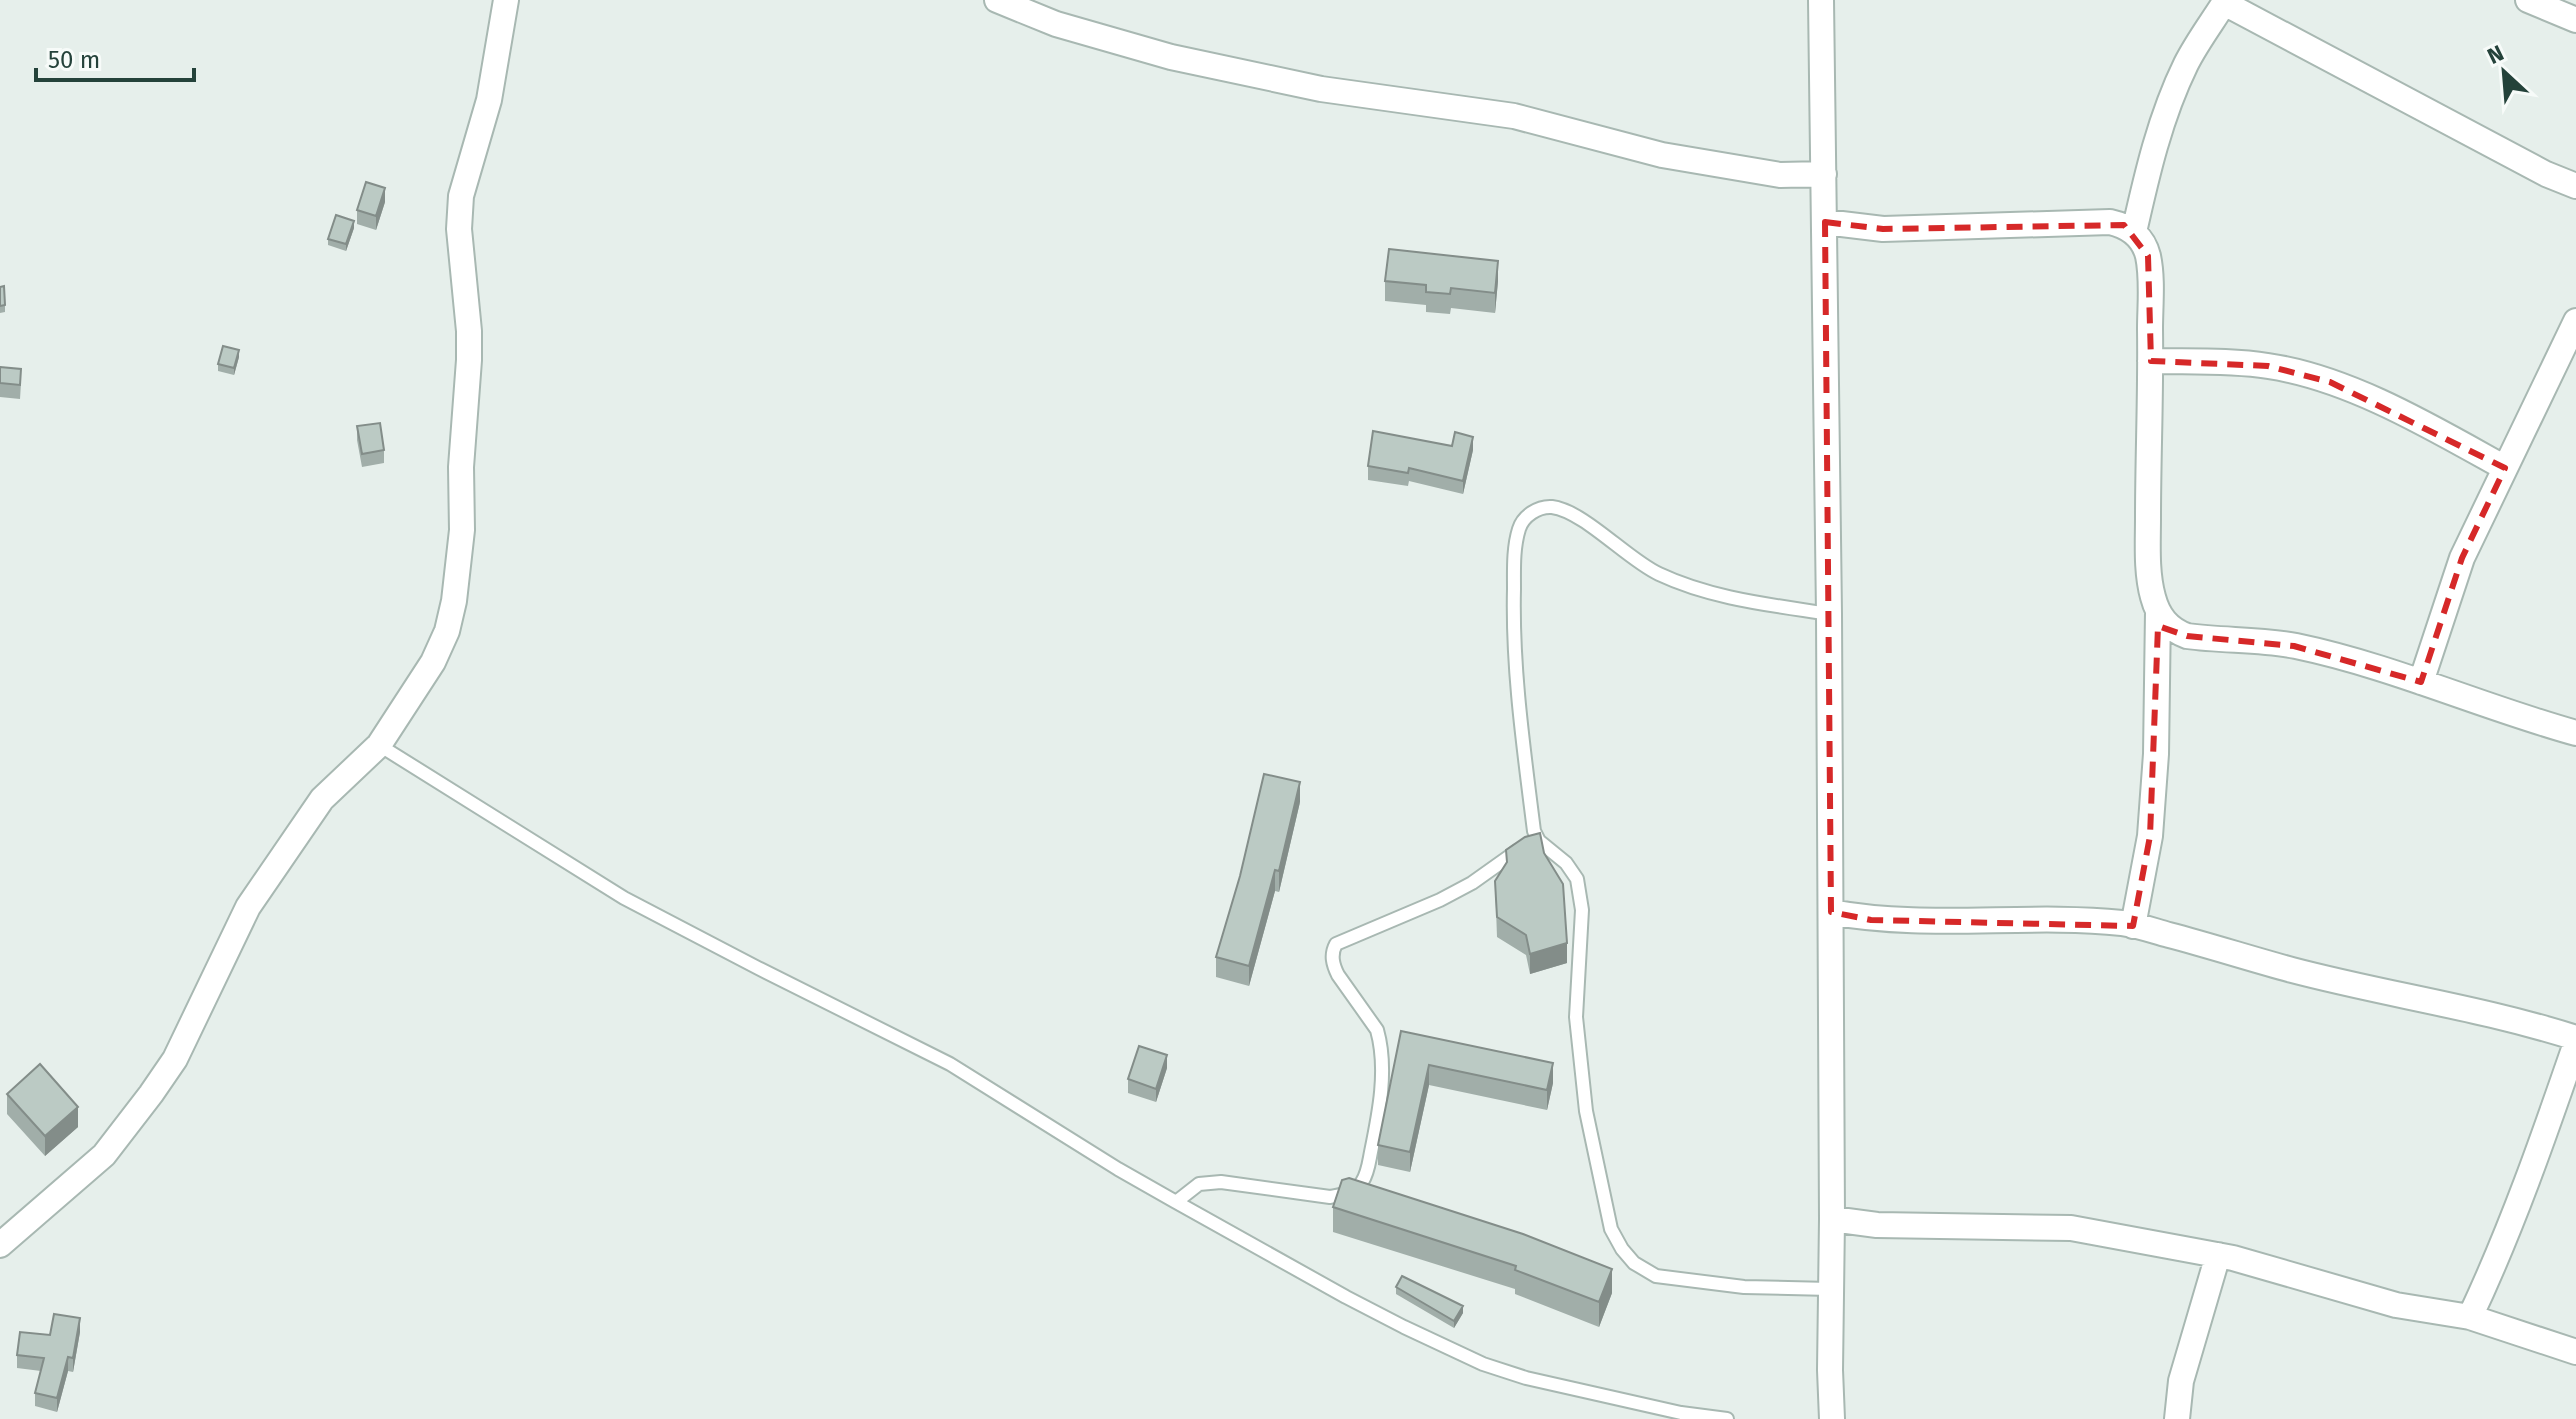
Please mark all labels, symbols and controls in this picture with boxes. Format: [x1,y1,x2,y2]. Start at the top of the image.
scale bar [36,32,194,82]
north arrow [2464,32,2544,112]
text: N [2483,39,2508,70]
text: 50 m [48,46,100,74]

